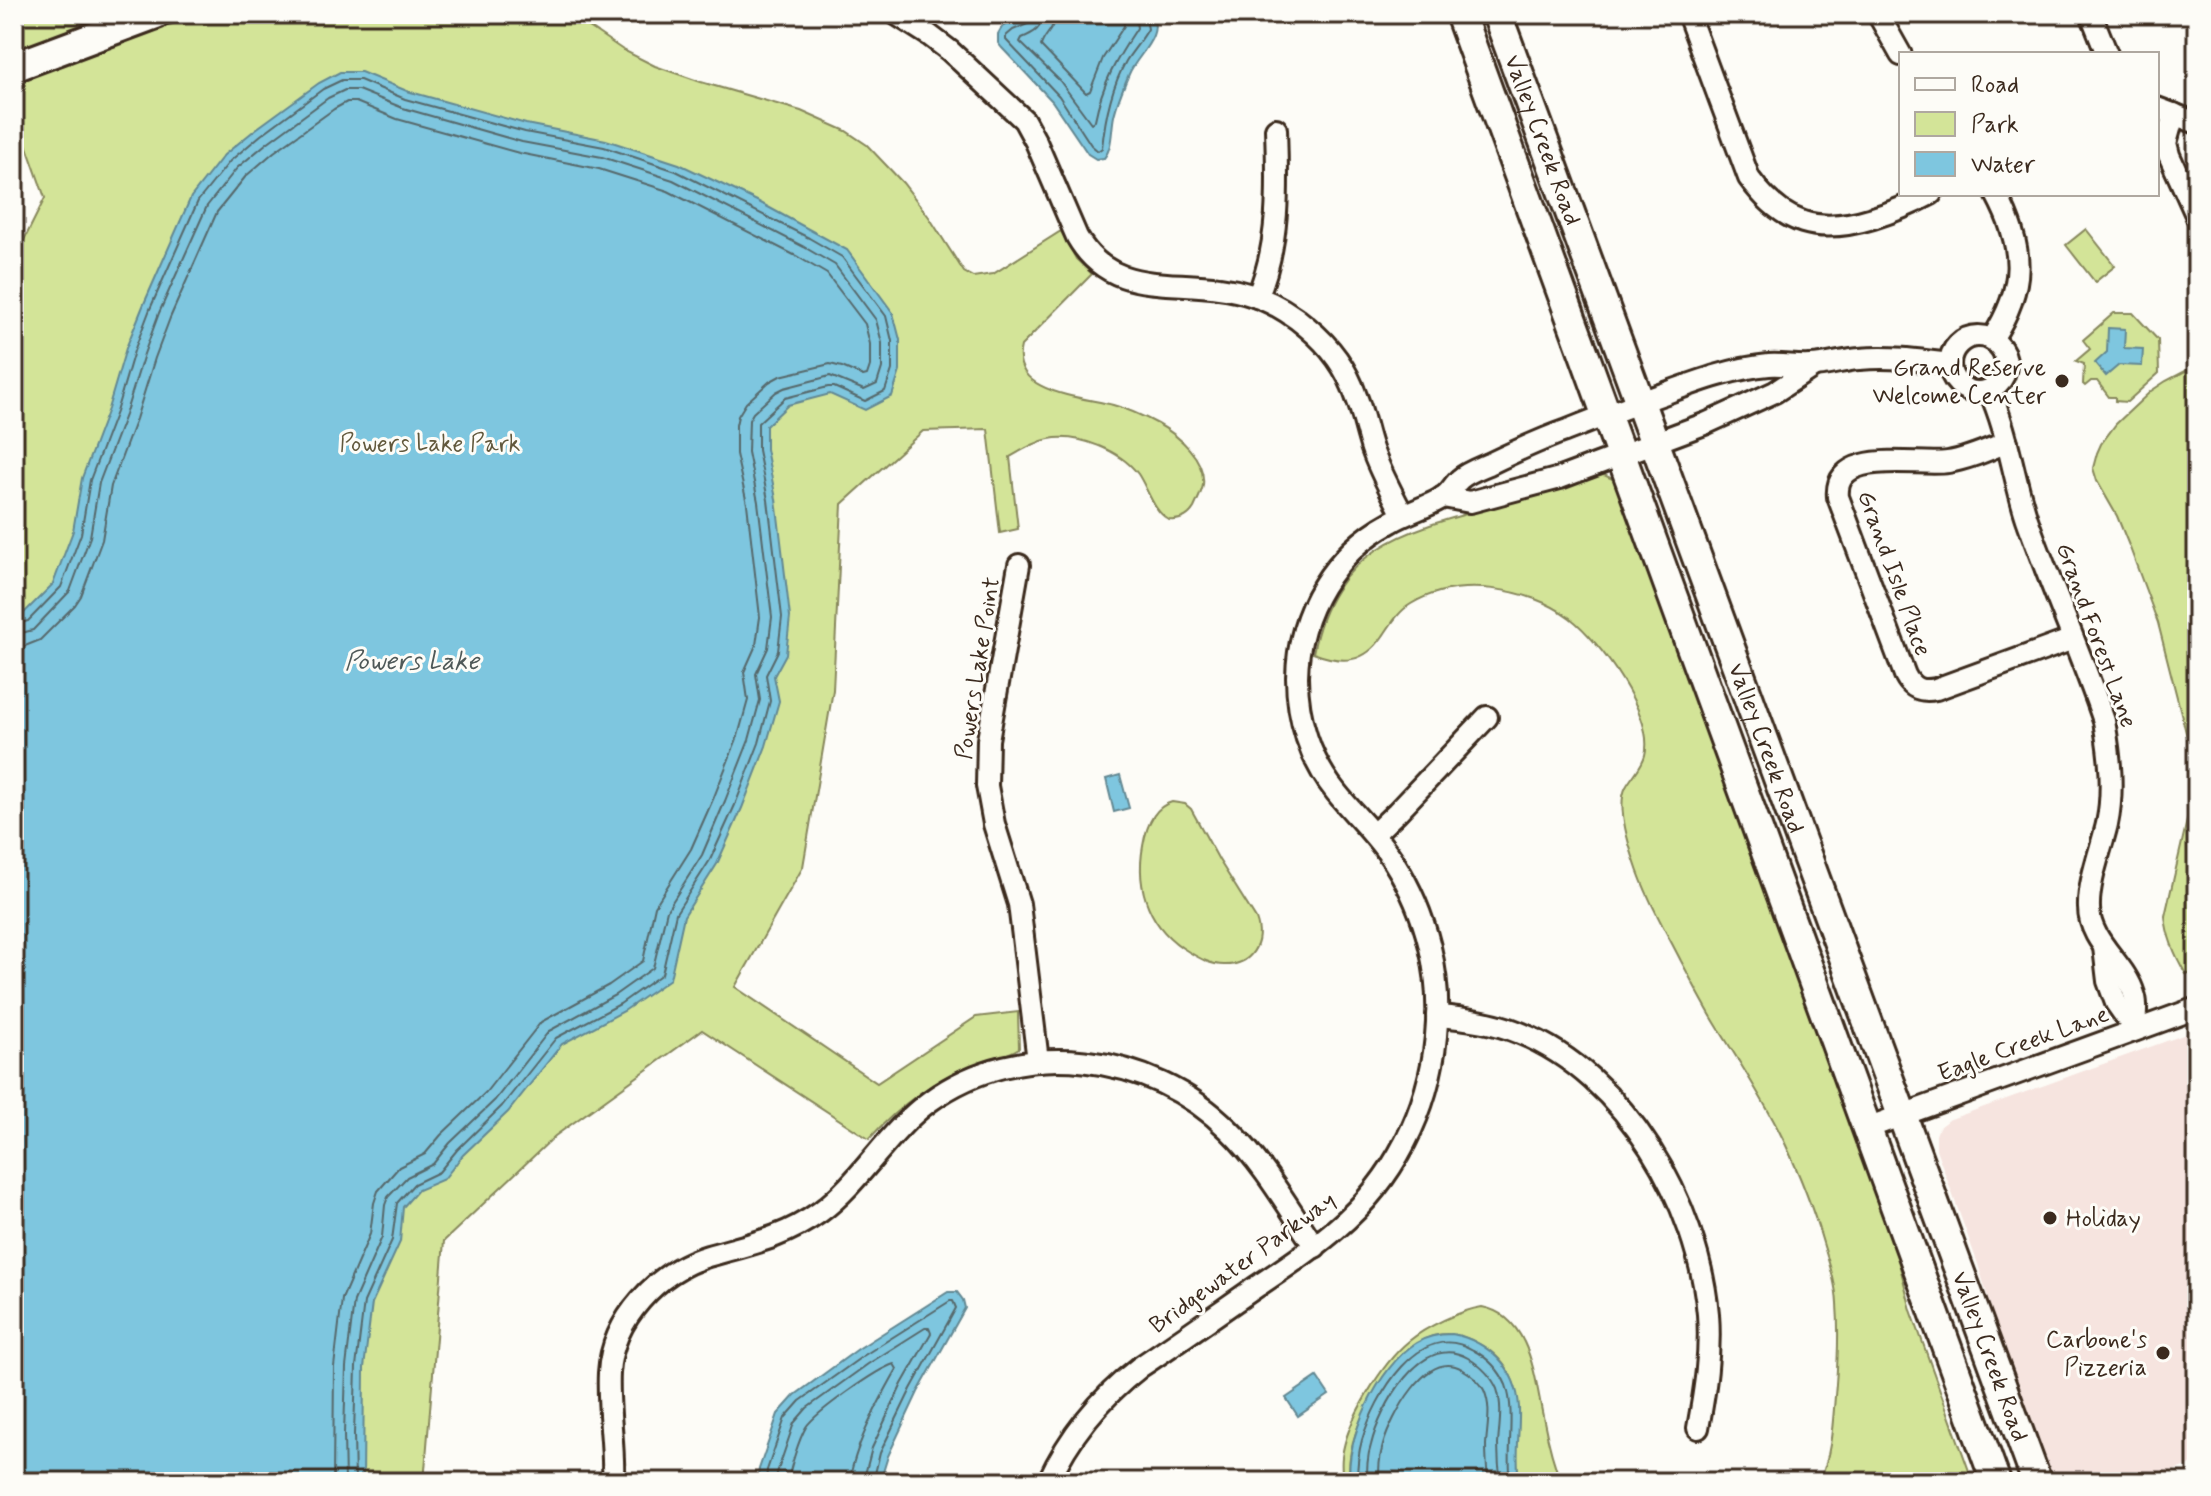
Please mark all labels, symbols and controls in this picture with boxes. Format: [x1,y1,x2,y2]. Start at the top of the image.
street label: Valley Creek Road [1496,51,1587,230]
legend [1899,52,2159,196]
text: Road [1971,70,2019,101]
text: Park [1971,110,2019,141]
text: Water [1971,150,2036,181]
place label: Grand Reserve Welcome Center [1873,353,2046,412]
marker: Grand Reserve Welcome Center [2053,372,2071,390]
park label: Powers Lake Park [339,429,521,460]
street label: Grand Isle Place [1849,487,1938,661]
street label: Grand Forest Lane [2048,539,2143,732]
street label: Powers Lake Point [949,575,1008,762]
water label: Powers Lake [345,645,480,679]
street label: Valley Creek Road [1720,659,1811,838]
street label: Eagle Creek Lane [1934,999,2113,1090]
street label: Bridgewater Parkway [1144,1185,1342,1341]
place label: Holiday [2066,1204,2141,1235]
marker: Holiday [2041,1209,2059,1227]
street label: Valley Creek Road [1944,1267,2035,1446]
place label: Carbone's Pizzeria [2046,1325,2147,1384]
marker: Carbone's Pizzeria [2154,1344,2172,1362]

